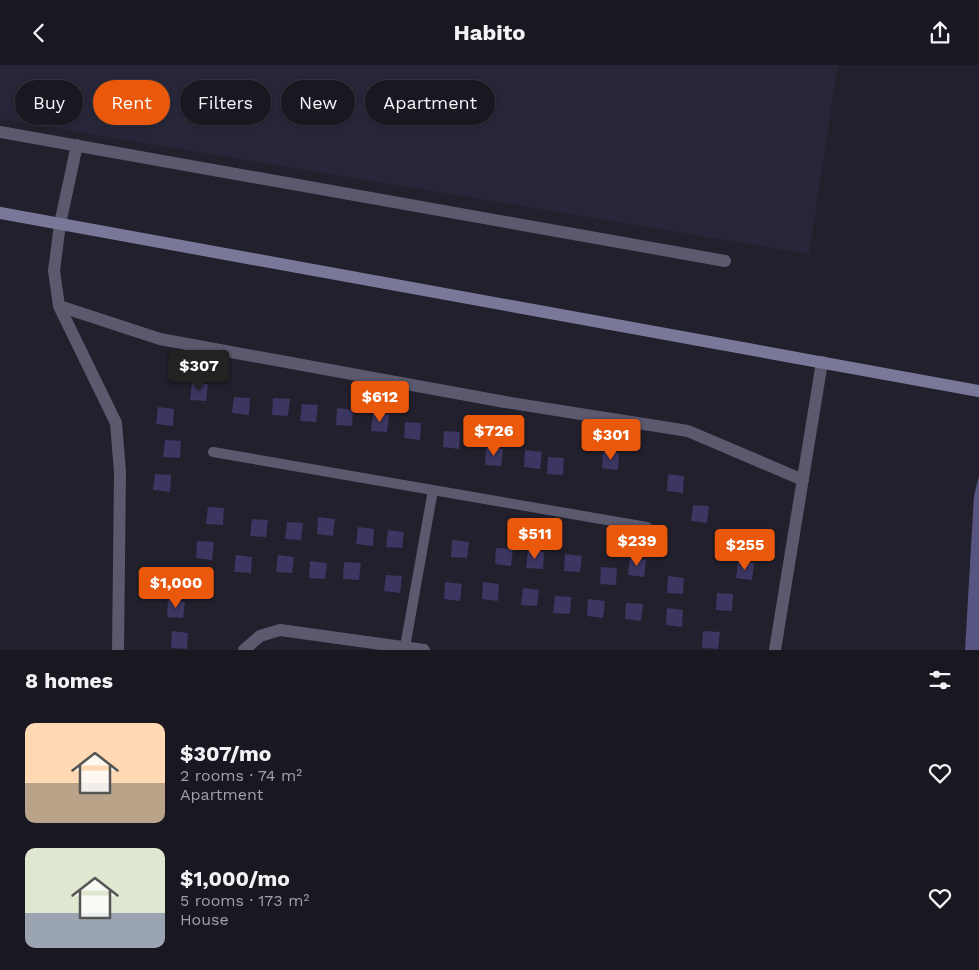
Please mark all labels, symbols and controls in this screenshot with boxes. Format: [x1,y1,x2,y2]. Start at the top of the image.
icon: back [25,19,53,47]
icon: share [926,19,954,47]
text: Habito [454,20,526,45]
chip: Buy [15,80,83,125]
chip: Rent [93,80,170,125]
chip: Filters [180,80,271,125]
chip: New [281,80,355,125]
chip: Apartment [365,80,495,125]
pin: $307 [169,349,229,392]
text: $307 [179,356,219,375]
pin: $612 [350,381,410,423]
text: $612 [362,387,398,406]
pin: $726 [464,415,524,457]
pin: $301 [581,419,641,461]
text: $726 [474,421,514,440]
text: $301 [593,425,629,444]
pin: $511 [505,517,565,560]
text: $511 [518,524,552,543]
pin: $239 [607,525,667,567]
pin: $255 [715,529,775,571]
text: $239 [617,531,657,550]
text: $255 [726,535,764,554]
pin: $1,000 [135,567,217,609]
text: $1,000 [150,573,202,592]
icon: filters [926,666,954,694]
text: 8 homes [25,668,113,693]
text: $307/mo [180,741,271,766]
icon: home [65,743,125,803]
icon: heart [926,759,954,787]
text: 2 rooms · 74 m² [180,766,302,785]
text: Apartment [180,785,263,804]
text: $1,000/mo [180,866,290,891]
icon: home [65,868,125,928]
icon: heart [926,884,954,912]
text: 5 rooms · 173 m² [180,891,309,910]
text: House [180,910,229,929]

